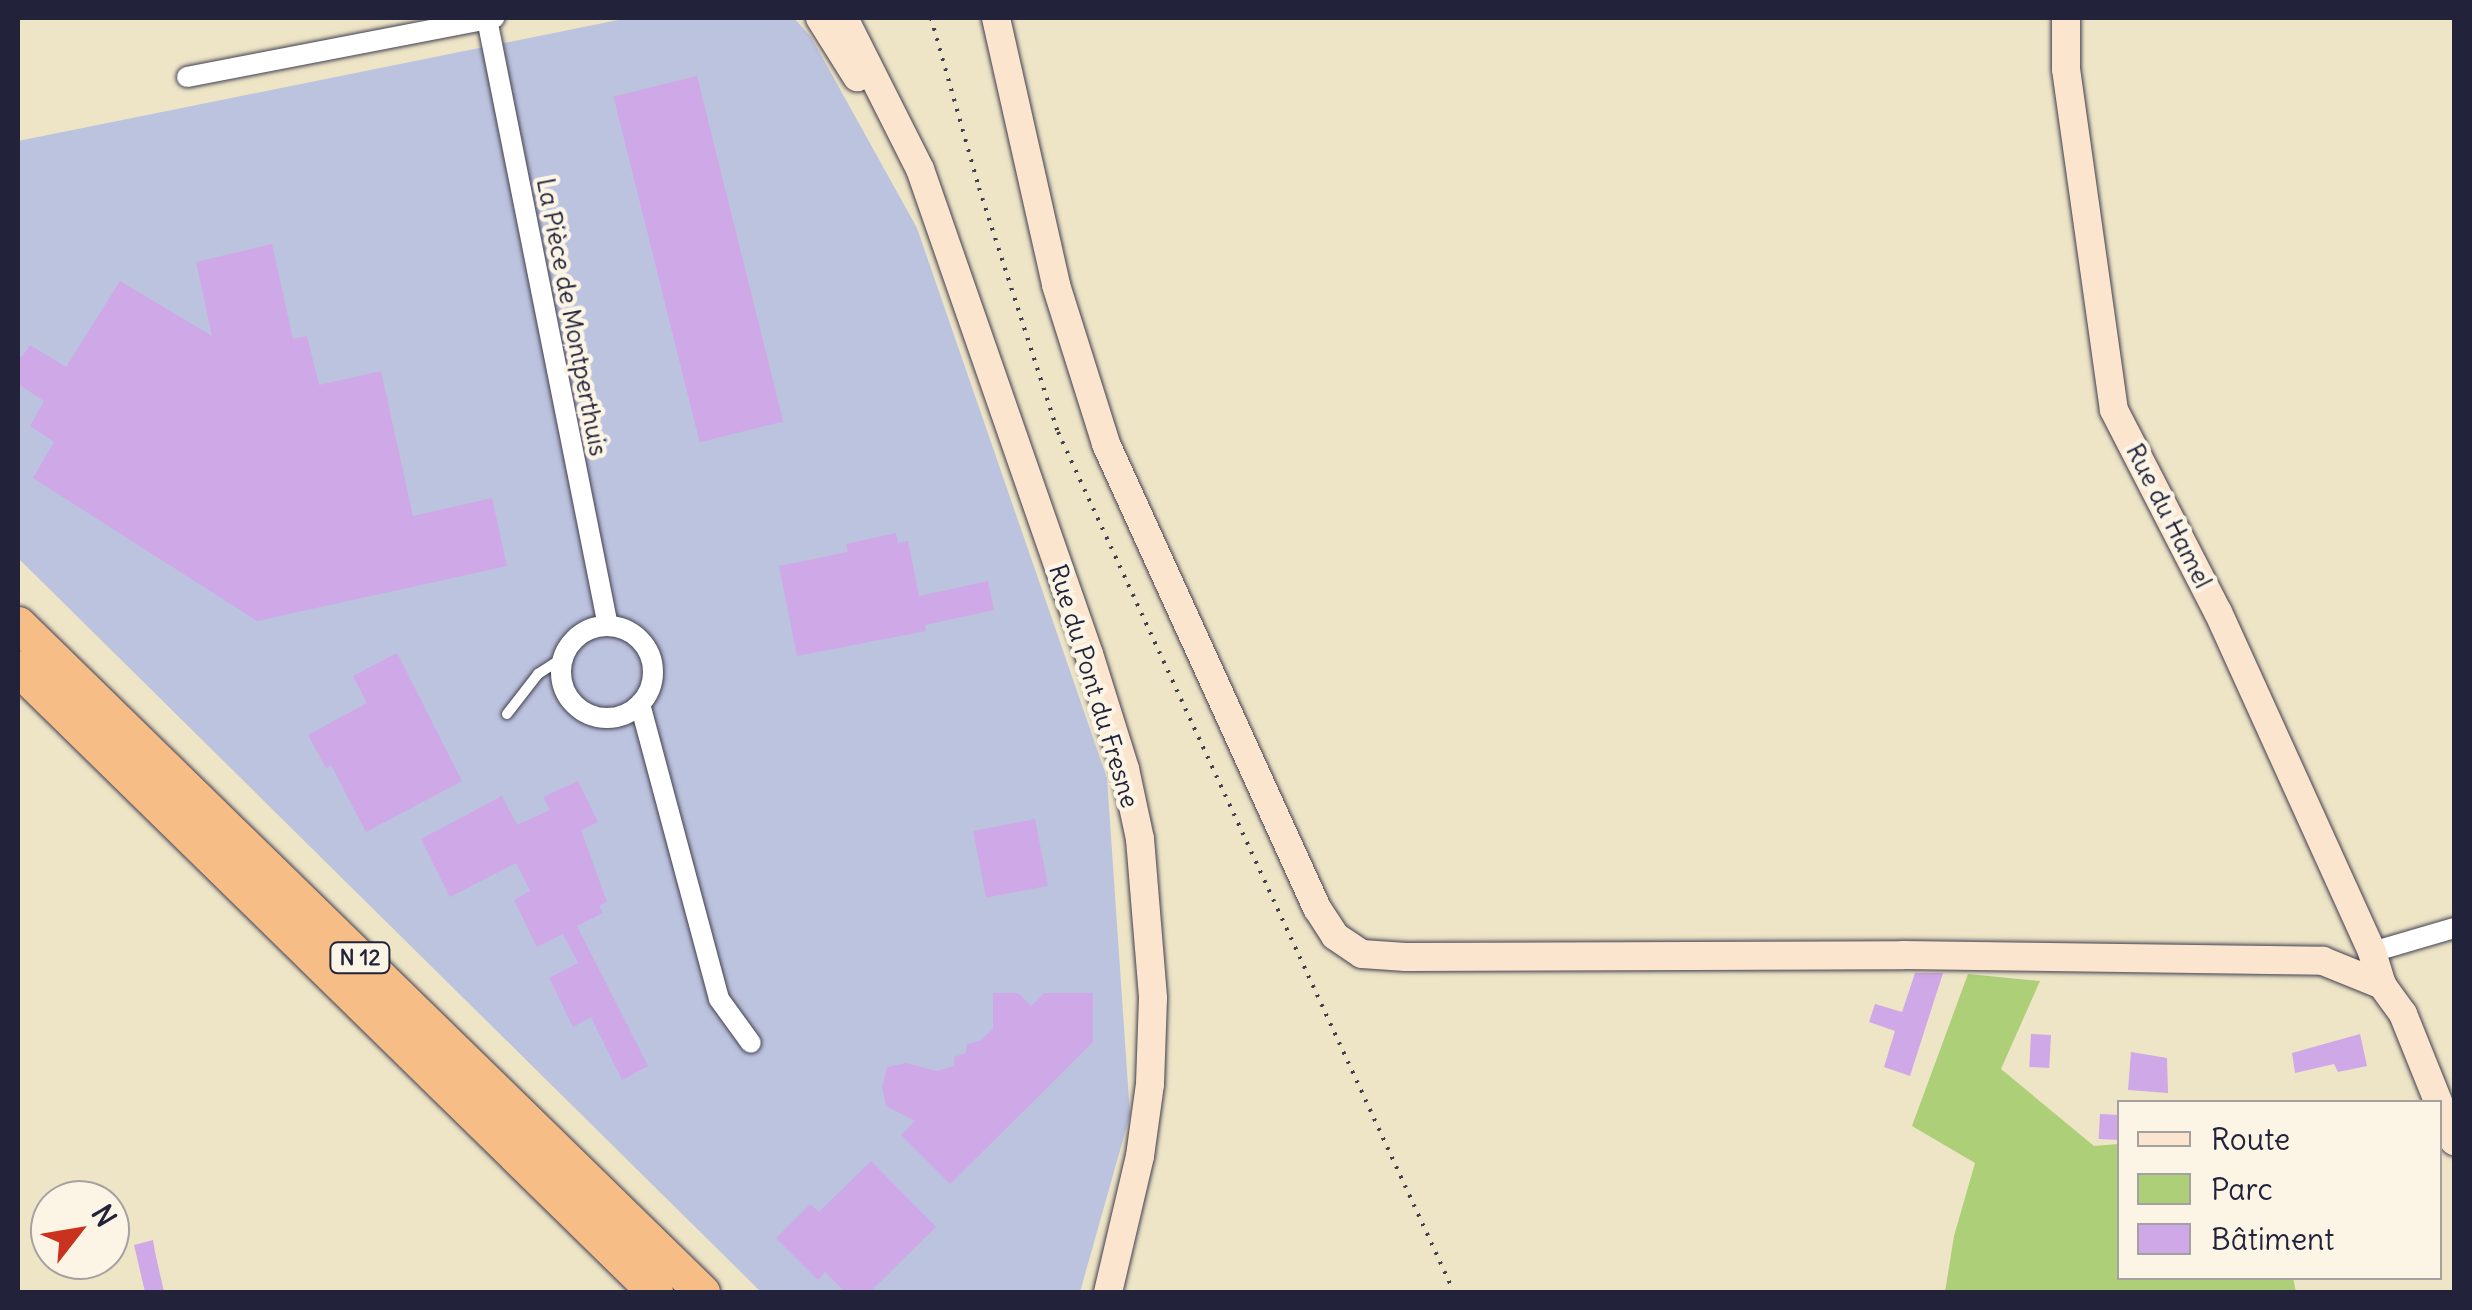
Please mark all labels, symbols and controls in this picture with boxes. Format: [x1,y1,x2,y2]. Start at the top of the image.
street label: La Pièce de Montperthuis [530,175,614,459]
street label: Rue du Hamel [2120,439,2218,593]
street label: Rue du Pont du Fresne [1043,561,1145,811]
road number: N 12 [328,941,392,975]
legend [2117,1100,2442,1280]
text: Route [2211,1120,2290,1158]
text: Parc [2211,1170,2273,1208]
north arrow [30,1180,130,1280]
text: N [84,1198,124,1233]
text: Bâtiment [2211,1220,2334,1258]

